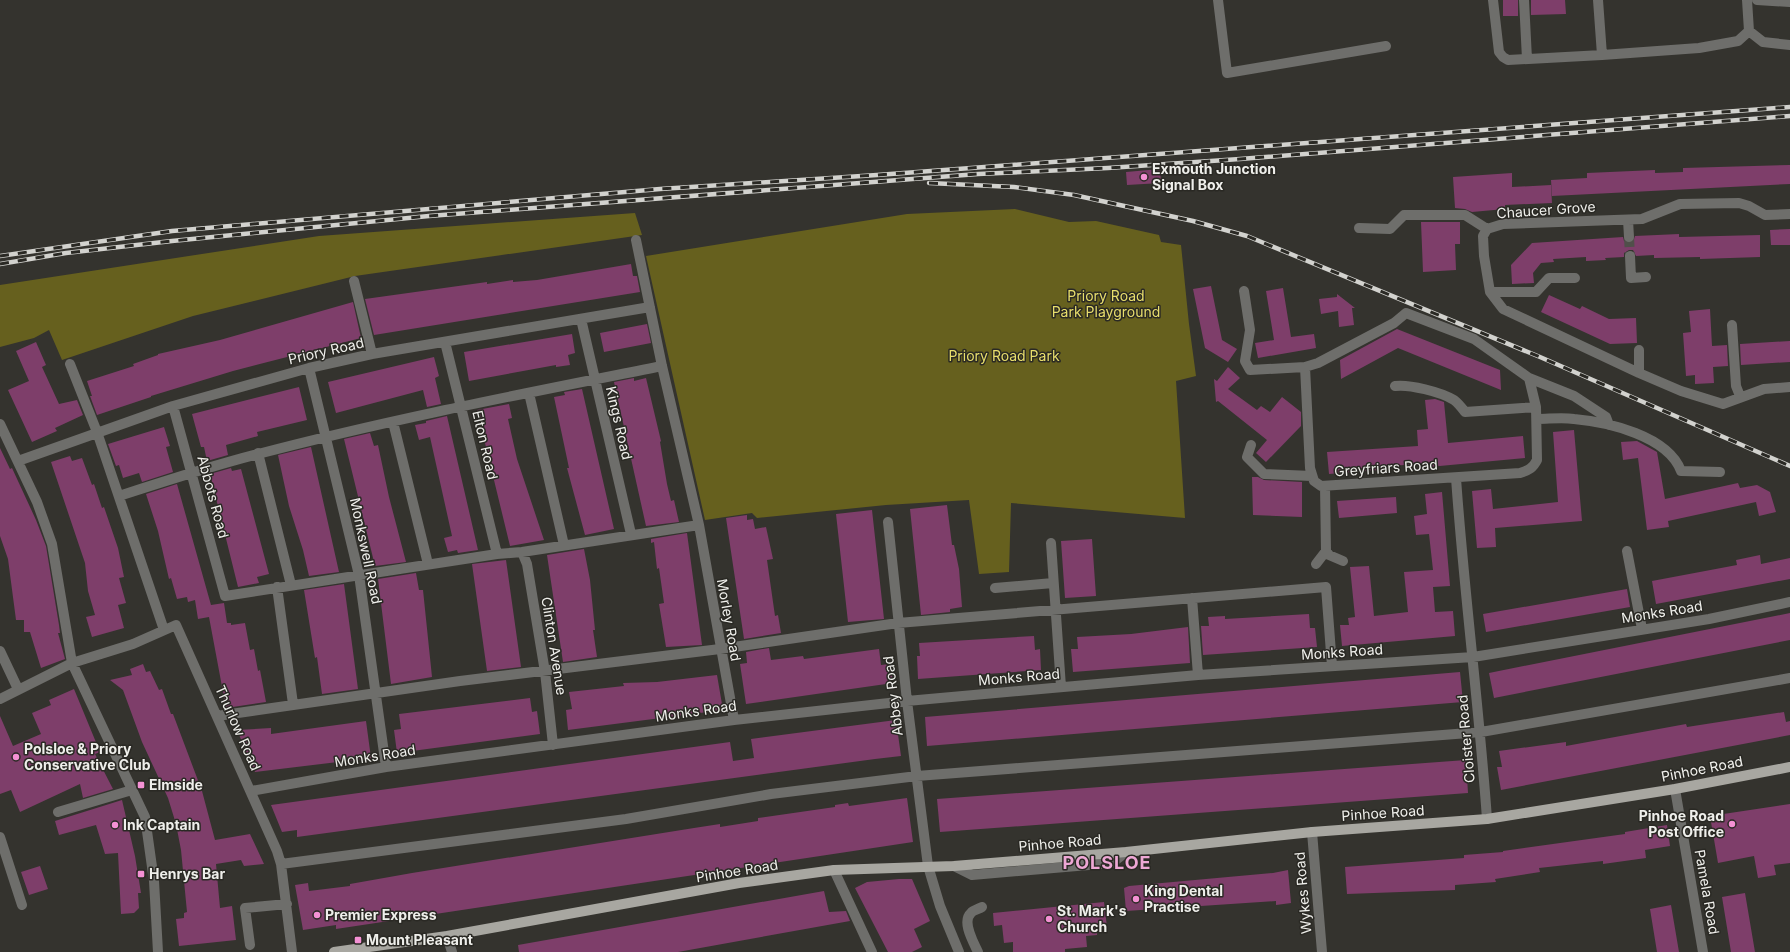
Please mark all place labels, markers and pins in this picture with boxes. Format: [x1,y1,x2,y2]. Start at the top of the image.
place label: Exmouth Junction Signal Box [1152,160,1276,193]
marker: Exmouth Junction Signal Box [1139,172,1149,182]
place label: Polsloe & Priory Conservative Club [24,740,151,773]
marker: Polsloe & Priory Conservative Club [11,752,21,762]
place label: Elmside [149,776,203,793]
marker: Elmside [136,780,146,790]
place label: Pinhoe Road Post Office [1639,807,1724,840]
place label: Ink Captain [123,816,200,833]
marker: Pinhoe Road Post Office [1727,819,1737,829]
marker: Ink Captain [110,820,120,830]
place label: Henrys Bar [149,865,225,882]
marker: Henrys Bar [136,869,146,879]
place label: King Dental Practise [1144,882,1223,915]
marker: King Dental Practise [1131,894,1141,904]
place label: St. Mark's Church [1057,902,1127,935]
place label: Premier Express [325,906,437,923]
marker: Premier Express [312,910,322,920]
marker: St. Mark's Church [1044,914,1054,924]
place label: Mount Pleasant [366,931,473,948]
marker: Mount Pleasant [353,935,363,945]

